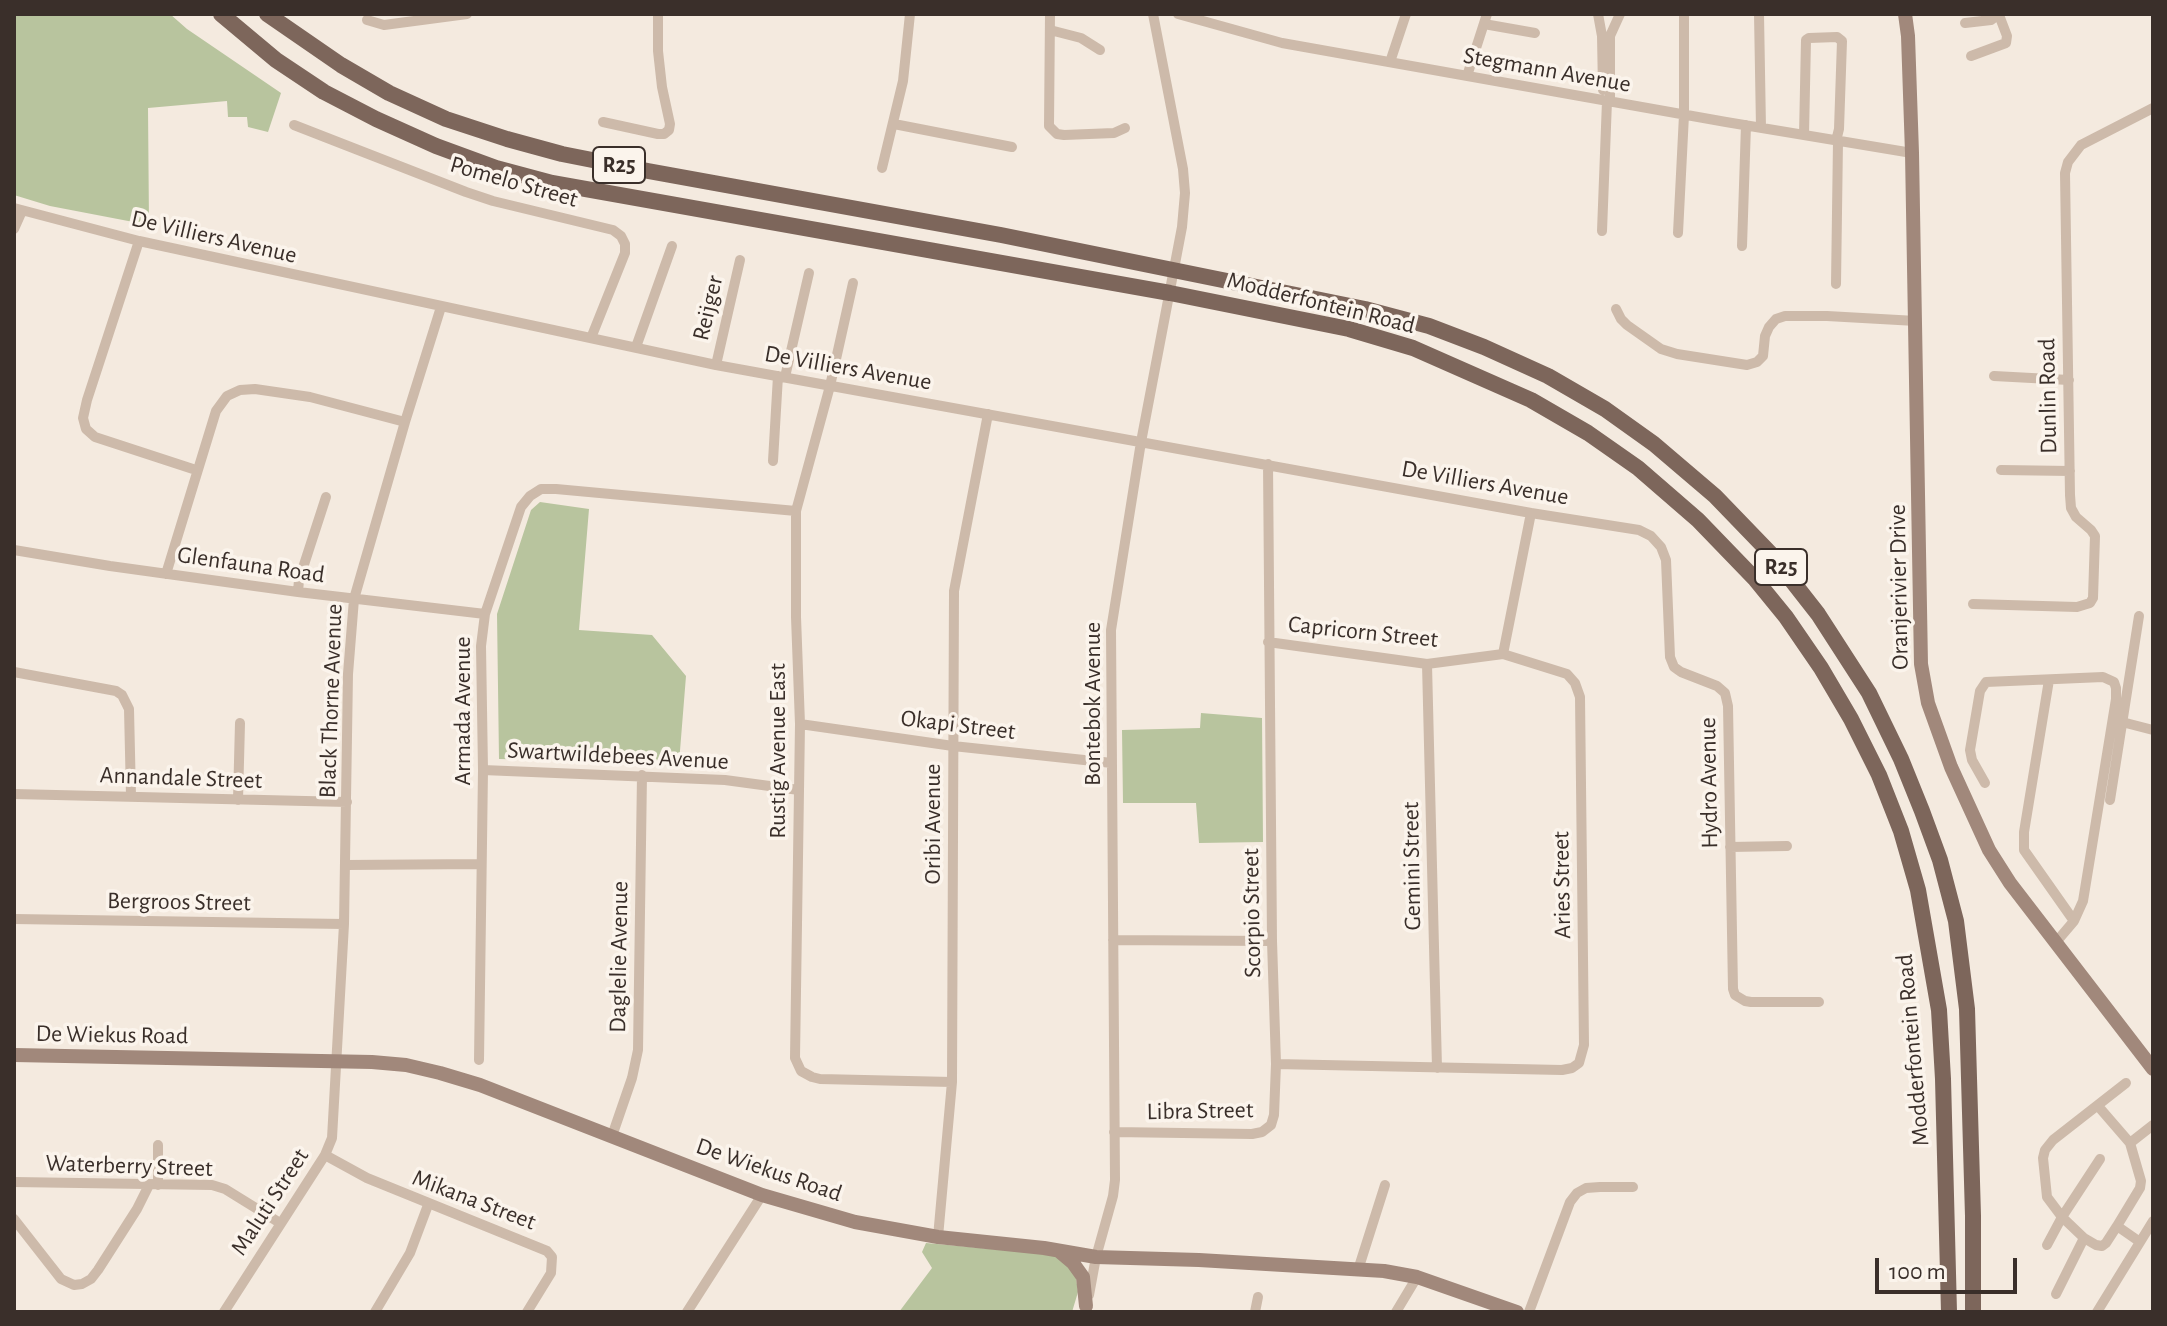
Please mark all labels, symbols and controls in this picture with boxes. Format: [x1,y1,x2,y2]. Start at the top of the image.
street label: Stegmann Avenue [1461,41,1633,99]
road number: R25 [593,147,645,183]
street label: Pomelo Street [447,150,581,214]
street label: De Villiers Avenue [128,204,300,270]
street label: Modderfontein Road [1224,266,1418,340]
street label: Reijger [687,273,729,343]
street label: Dunlin Road [2033,338,2063,454]
street label: De Villiers Avenue [762,339,934,397]
street label: De Villiers Avenue [1399,454,1571,512]
street label: Oranjerivier Drive [1883,504,1915,670]
street label: Glenfauna Road [175,540,327,590]
road number: R25 [1755,549,1807,585]
street label: Black Thorne Avenue [313,603,349,799]
street label: Capricorn Street [1287,610,1439,654]
street label: Bontebok Avenue [1079,622,1107,786]
street label: Armada Avenue [449,636,477,786]
street label: Rustig Avenue East [764,663,792,839]
street label: Okapi Street [899,704,1017,746]
street label: Hydro Avenue [1693,717,1725,849]
street label: Swartwildebees Avenue [507,736,729,776]
street label: Annandale Street [99,761,263,795]
street label: Oribi Avenue [919,764,947,884]
street label: Gemini Street [1396,801,1428,931]
street label: Aries Street [1547,831,1577,939]
street label: Scorpio Street [1236,848,1268,978]
street label: Daglelie Avenue [603,881,635,1033]
street label: Bergroos Street [107,886,251,918]
street label: Modderfontein Road [1890,953,1936,1147]
street label: De Wiekus Road [35,1019,189,1051]
street label: Libra Street [1146,1096,1254,1126]
street label: De Wiekus Road [692,1132,846,1208]
street label: Maluti Street [225,1143,315,1261]
street label: Waterberry Street [45,1149,213,1183]
street label: Mikana Street [408,1163,540,1237]
scale bar [1879,1242,2021,1292]
text: 100 m [1889,1260,1946,1284]

